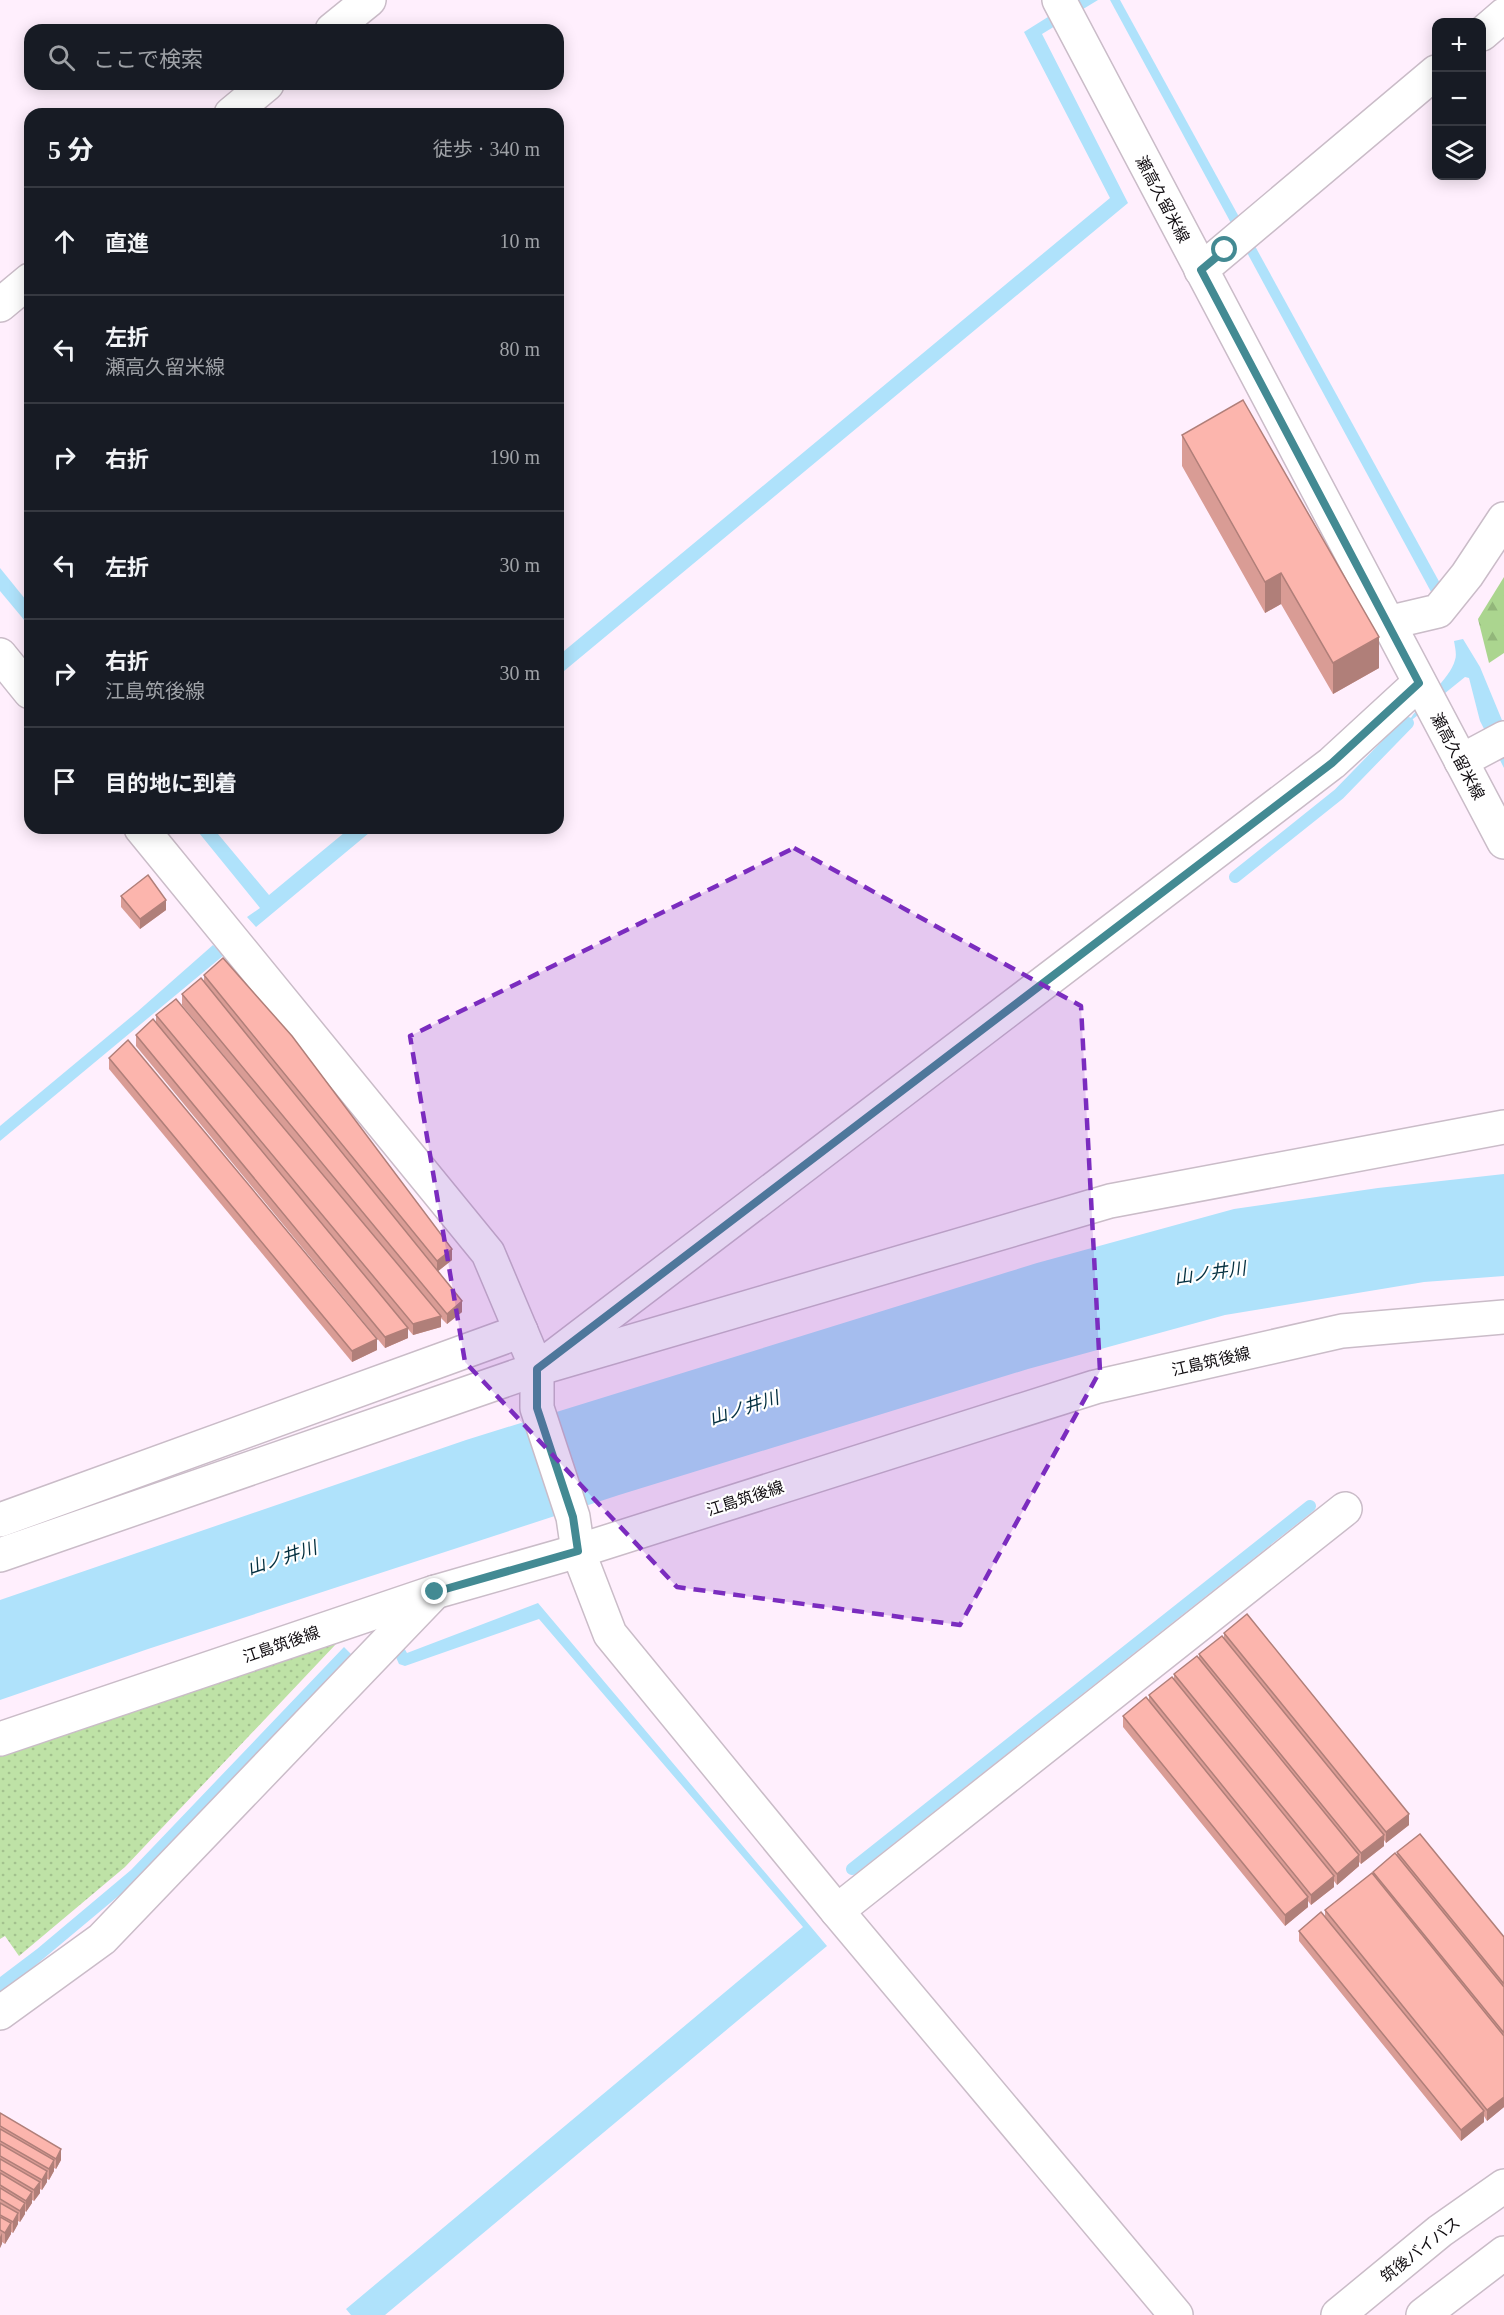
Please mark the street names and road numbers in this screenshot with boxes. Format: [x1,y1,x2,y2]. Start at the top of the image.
street label: 瀬高久留米線 [1133,153,1193,246]
street label: 瀬高久留米線 [1428,710,1488,803]
street label: 江島筑後線 [1170,1344,1252,1379]
street label: 江島筑後線 [704,1478,786,1519]
street label: 江島筑後線 [241,1623,322,1666]
street label: 筑後バイパス [1377,2213,1463,2286]

